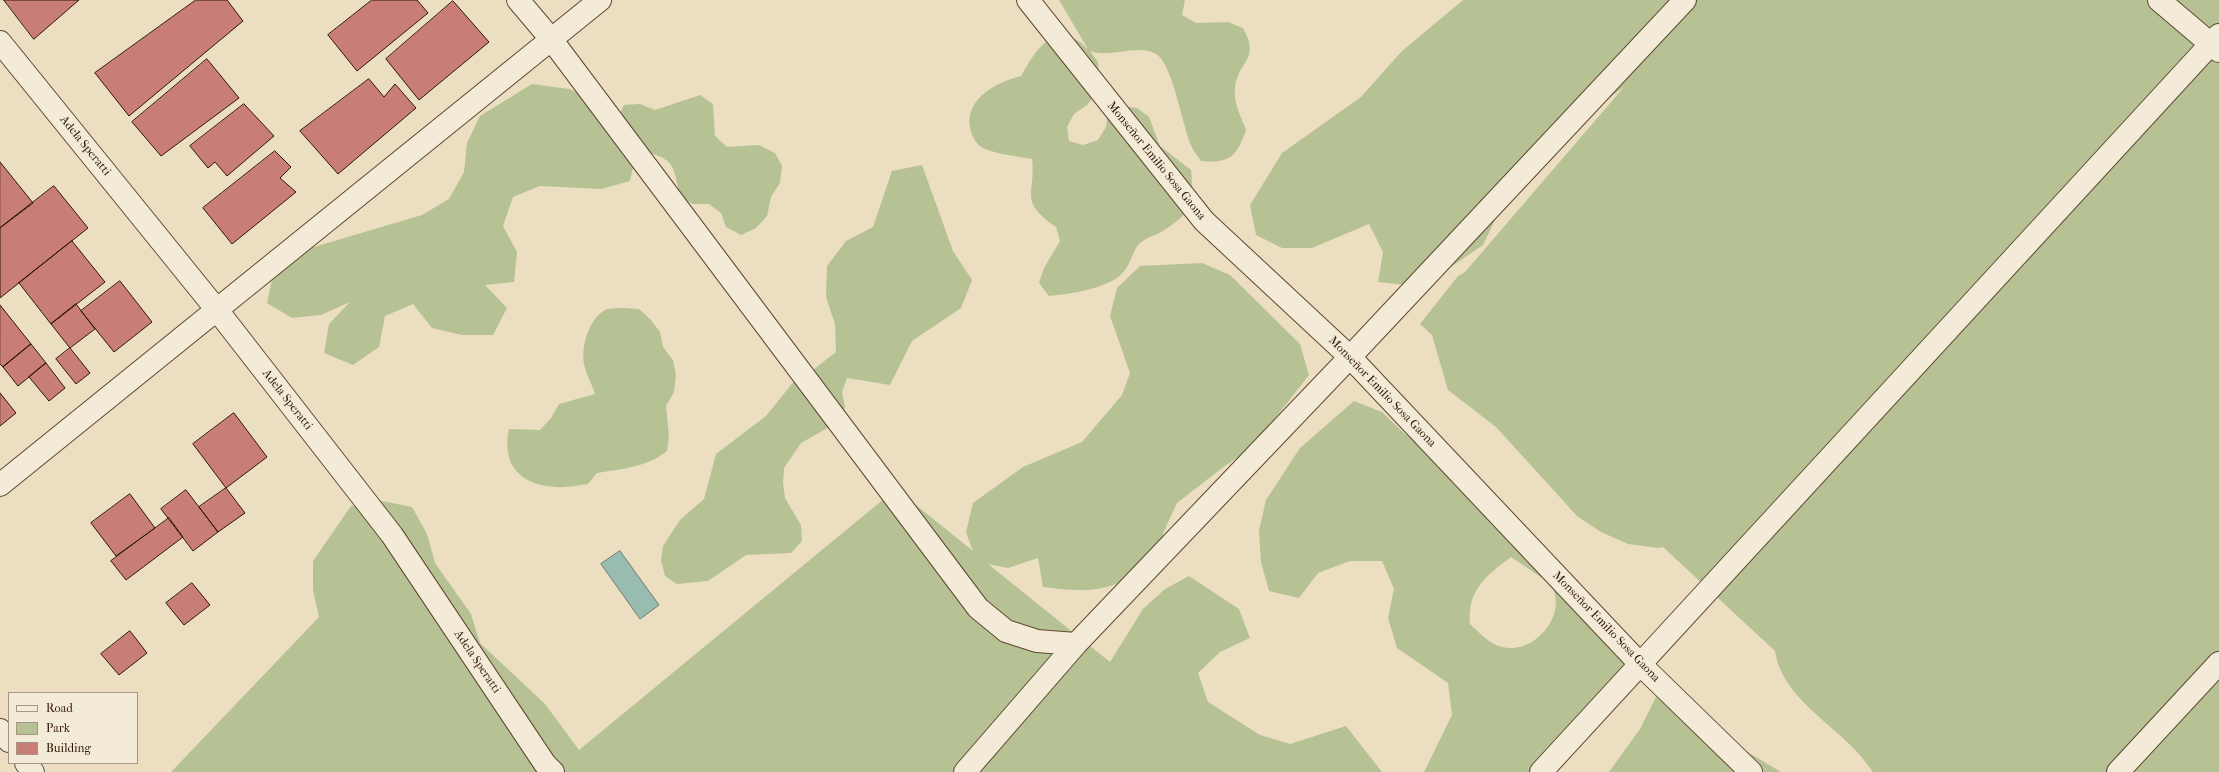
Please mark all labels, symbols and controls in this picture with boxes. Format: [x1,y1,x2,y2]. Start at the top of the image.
street label: Monseñor Emilio Sosa Gaona [1104,99,1208,223]
street label: Adela Speratti [56,113,114,179]
street label: Monseñor Emilio Sosa Gaona [1325,334,1439,450]
street label: Adela Speratti [259,367,315,433]
street label: Monseñor Emilio Sosa Gaona [1549,569,1663,685]
street label: Adela Speratti [451,628,503,696]
legend [8,692,138,764]
text: Road [46,701,73,715]
text: Park [46,721,70,735]
text: Building [46,741,91,755]

